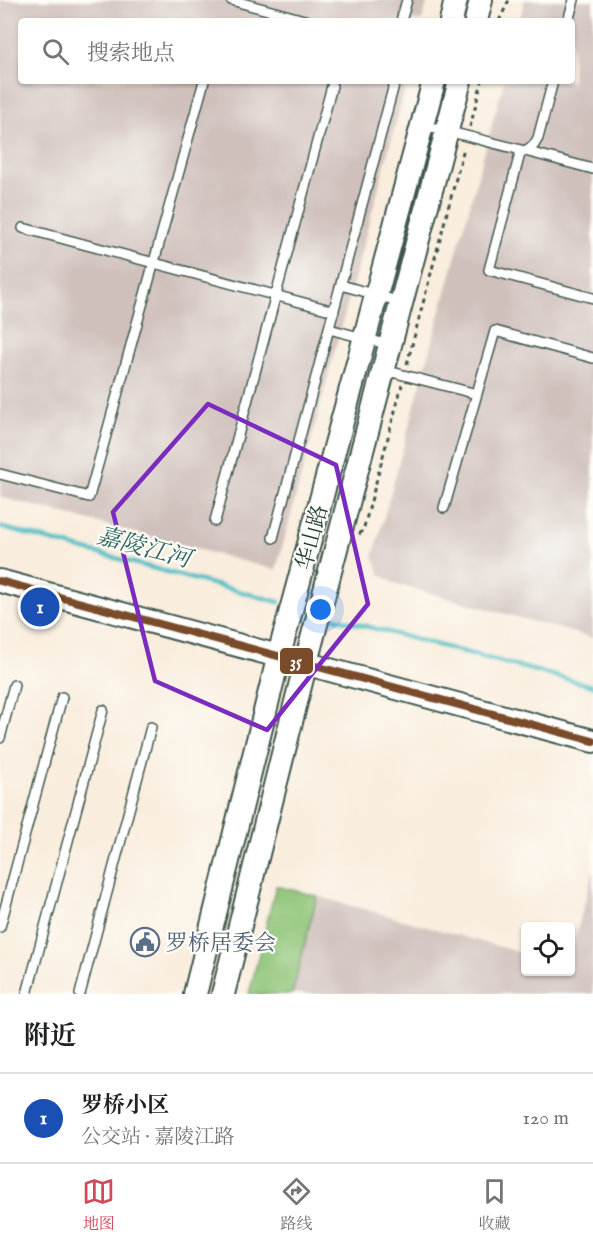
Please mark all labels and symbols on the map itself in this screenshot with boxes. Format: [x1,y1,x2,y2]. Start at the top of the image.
street label: 华山路 [291,502,335,573]
water label: 嘉陵江河 [93,521,198,577]
pin: 1 [20,584,60,630]
your location [306,595,335,624]
line badge: 35 [279,647,314,675]
text: 35 [290,653,302,673]
public building icon: 罗桥居委会 [129,926,161,958]
place label: 罗桥居委会 [166,930,276,958]

